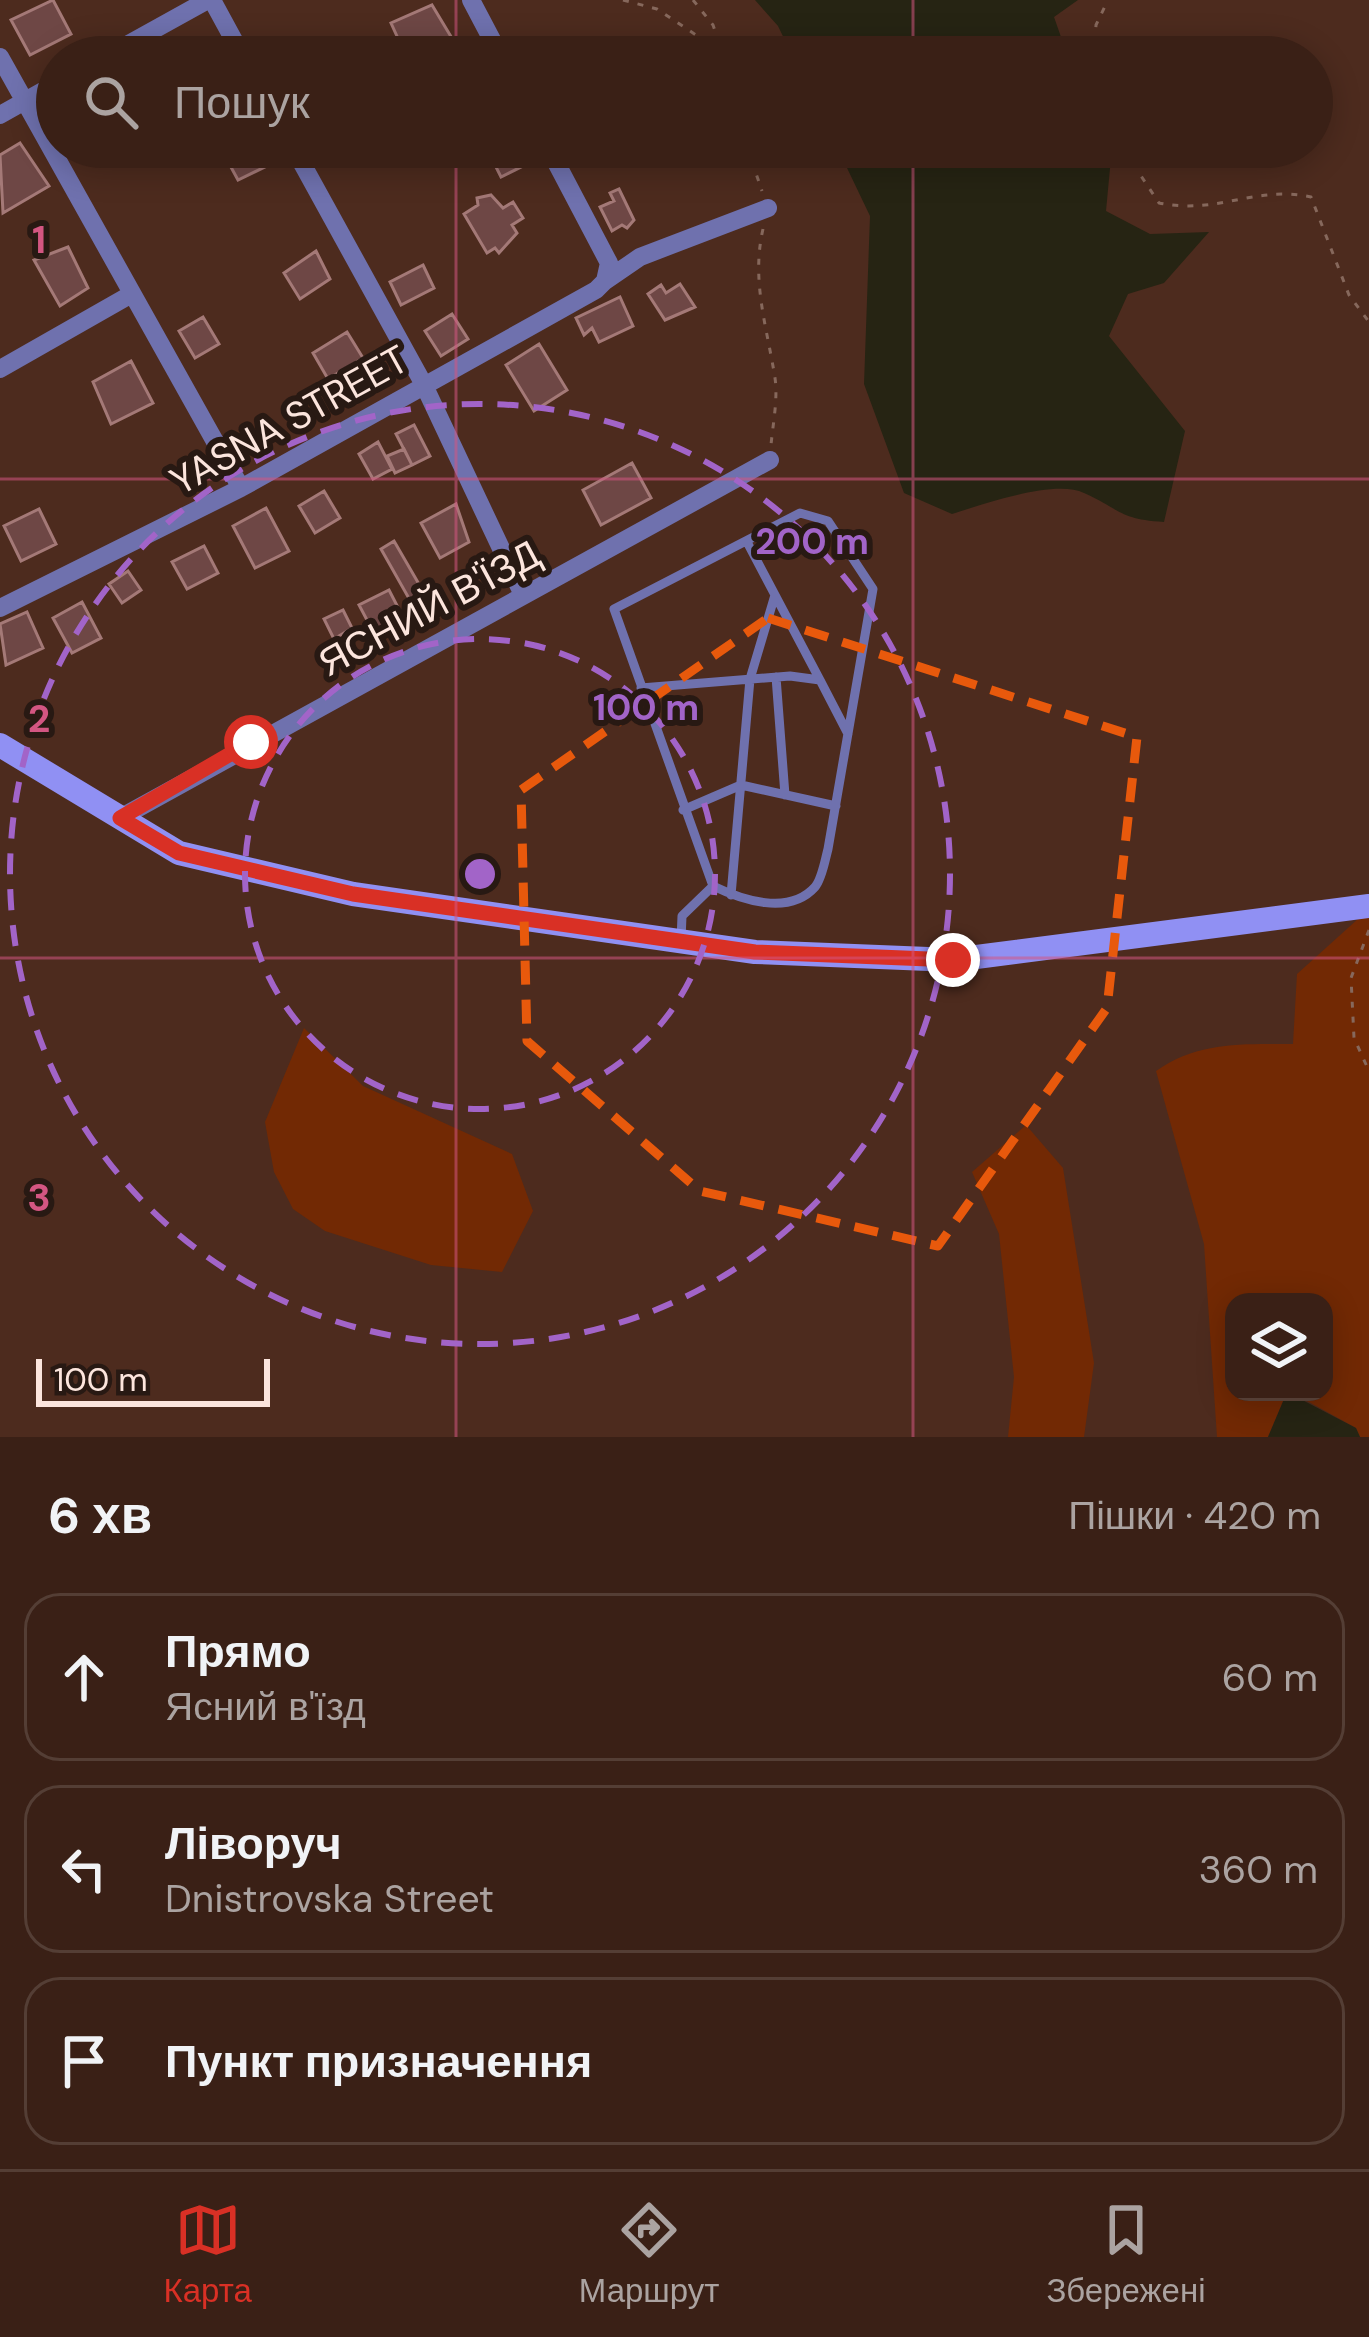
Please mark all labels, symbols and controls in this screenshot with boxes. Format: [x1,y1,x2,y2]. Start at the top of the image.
search box [36,36,1333,168]
icon: search [78,69,144,135]
text: Пошук [174,73,310,132]
text: 1 [32,214,46,265]
street label: YASNA STREET [161,334,417,506]
text: 200 m [755,518,869,565]
street label: ЯСНИЙ В'ЇЗД [309,528,549,688]
text: 100 m [593,684,699,731]
text: 2 [28,693,50,744]
route start [224,715,278,769]
centre of rings [459,853,501,895]
route end [926,933,980,987]
text: 3 [27,1172,51,1223]
map controls [1225,1293,1333,1401]
button: layers [1225,1293,1333,1401]
scale bar [36,1353,270,1406]
text: 100 m [54,1358,148,1401]
text: 6 хв [48,1482,152,1549]
text: Пішки · 420 m [1068,1490,1321,1541]
text: Прямо [165,1622,311,1681]
icon: ahead [51,1644,117,1710]
text: 60 m [1222,1652,1318,1703]
text: Ясний в'їзд [165,1681,366,1732]
text: Ліворуч [165,1814,342,1873]
icon: left [51,1836,117,1902]
text: 360 m [1199,1844,1318,1895]
text: Dnistrovska Street [165,1873,494,1924]
icon: arrive [51,2028,117,2094]
text: Пункт призначення [165,2032,592,2091]
tab: Карта [163,2197,252,2312]
tab: Маршрут [579,2197,719,2312]
tab: Збережені [1046,2197,1206,2312]

